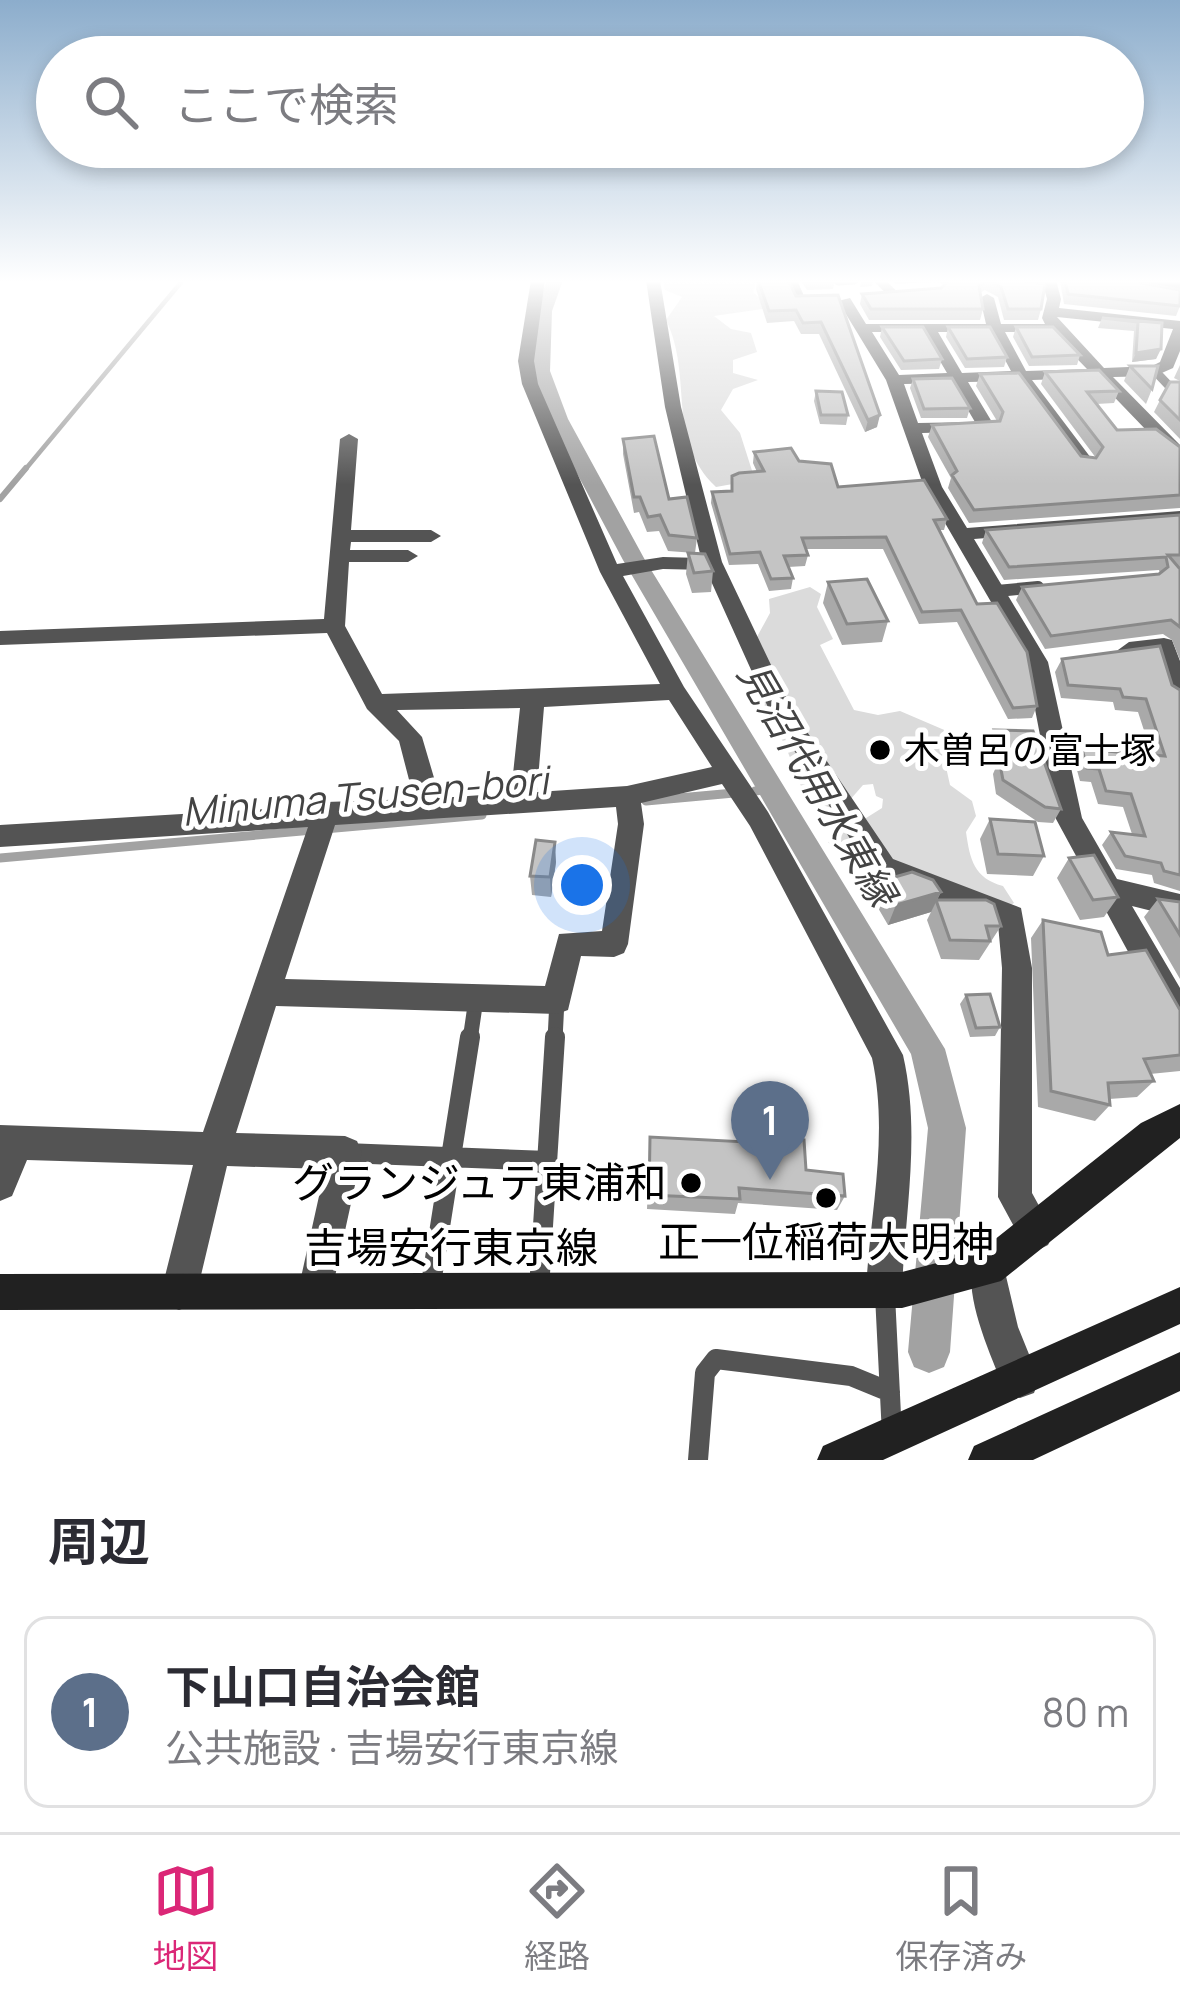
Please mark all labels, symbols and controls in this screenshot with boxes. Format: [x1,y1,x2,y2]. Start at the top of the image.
search box [36,36,1144,168]
icon: search [78,69,144,135]
text: ここで検索 [174,73,399,135]
water label: 見沼代用水東縁 [726,652,911,919]
place label: 木曽呂の富士塚 [904,725,1156,774]
marker: 木曽呂の富士塚 [867,737,893,763]
water label: Minuma Tsusen-bori [180,752,555,838]
your location [552,855,612,915]
pin: 1 [731,1081,809,1180]
place label: グランジュテ東浦和 [292,1153,667,1211]
marker: グランジュテ東浦和 [678,1170,704,1196]
marker: 正一位稲荷大明神 [813,1185,839,1211]
place label: 正一位稲荷大明神 [658,1212,994,1270]
street label: 吉場安行東京線 [304,1218,598,1276]
text: 周辺 [48,1506,150,1575]
text: 下山口自治会館 [165,1655,480,1717]
text: 1 [81,1685,99,1739]
text: 80 m [1042,1685,1129,1739]
text: 公共施設 · 吉場安行東京線 [165,1720,618,1774]
tab: 地図 [153,1858,219,1978]
tab: 経路 [524,1858,590,1978]
tab: 保存済み [895,1858,1027,1978]

